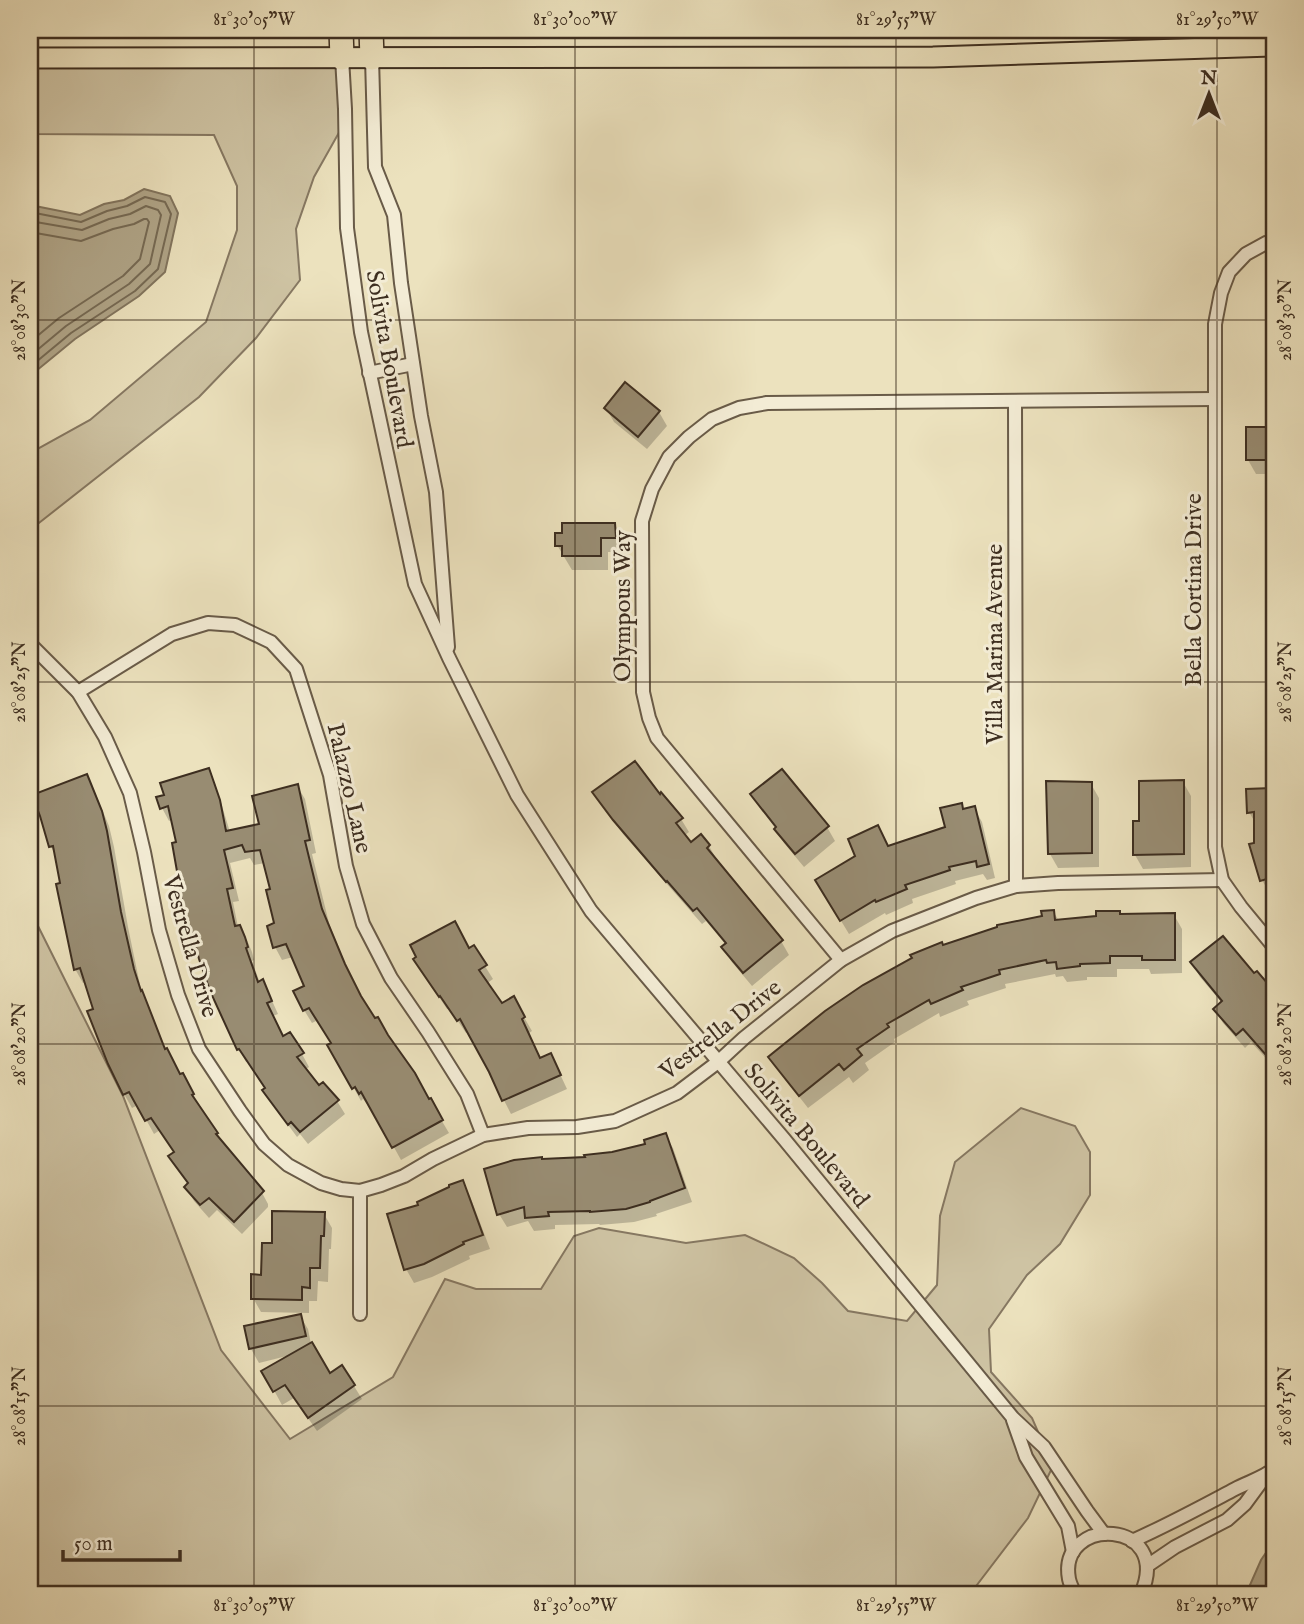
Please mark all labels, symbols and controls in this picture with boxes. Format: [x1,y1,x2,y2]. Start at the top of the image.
text: 81°30'05"W [213,9,296,32]
text: 81°30'00"W [533,9,618,32]
text: 81°29'55"W [856,9,937,32]
text: 81°29'50"W [1176,9,1259,32]
north arrow [1174,60,1244,130]
text: N [1200,67,1218,91]
street label: Solivita Boulevard [358,268,419,451]
text: 28°08'30"N [9,279,32,361]
text: 28°08'30"N [1275,279,1298,361]
street label: Bella Cortina Drive [1179,493,1210,687]
street label: Olympous Way [608,530,639,682]
street label: Villa Marina Avenue [980,544,1011,745]
text: 28°08'25"N [9,641,32,723]
text: 28°08'25"N [1275,641,1298,723]
street label: Palazzo Lane [319,720,379,856]
street label: Vestrella Drive [154,871,225,1021]
street label: Vestrella Drive [653,973,788,1088]
text: 28°08'20"N [9,1002,32,1086]
text: 28°08'20"N [1275,1002,1298,1086]
street label: Solivita Boulevard [736,1057,876,1215]
text: 28°08'15"N [9,1366,32,1446]
text: 28°08'15"N [1275,1366,1298,1446]
scale bar [63,1519,180,1563]
text: 50 m [74,1531,113,1558]
text: 81°30'05"W [213,1595,296,1618]
text: 81°30'00"W [533,1595,618,1618]
text: 81°29'55"W [856,1595,937,1618]
text: 81°29'50"W [1176,1595,1259,1618]

